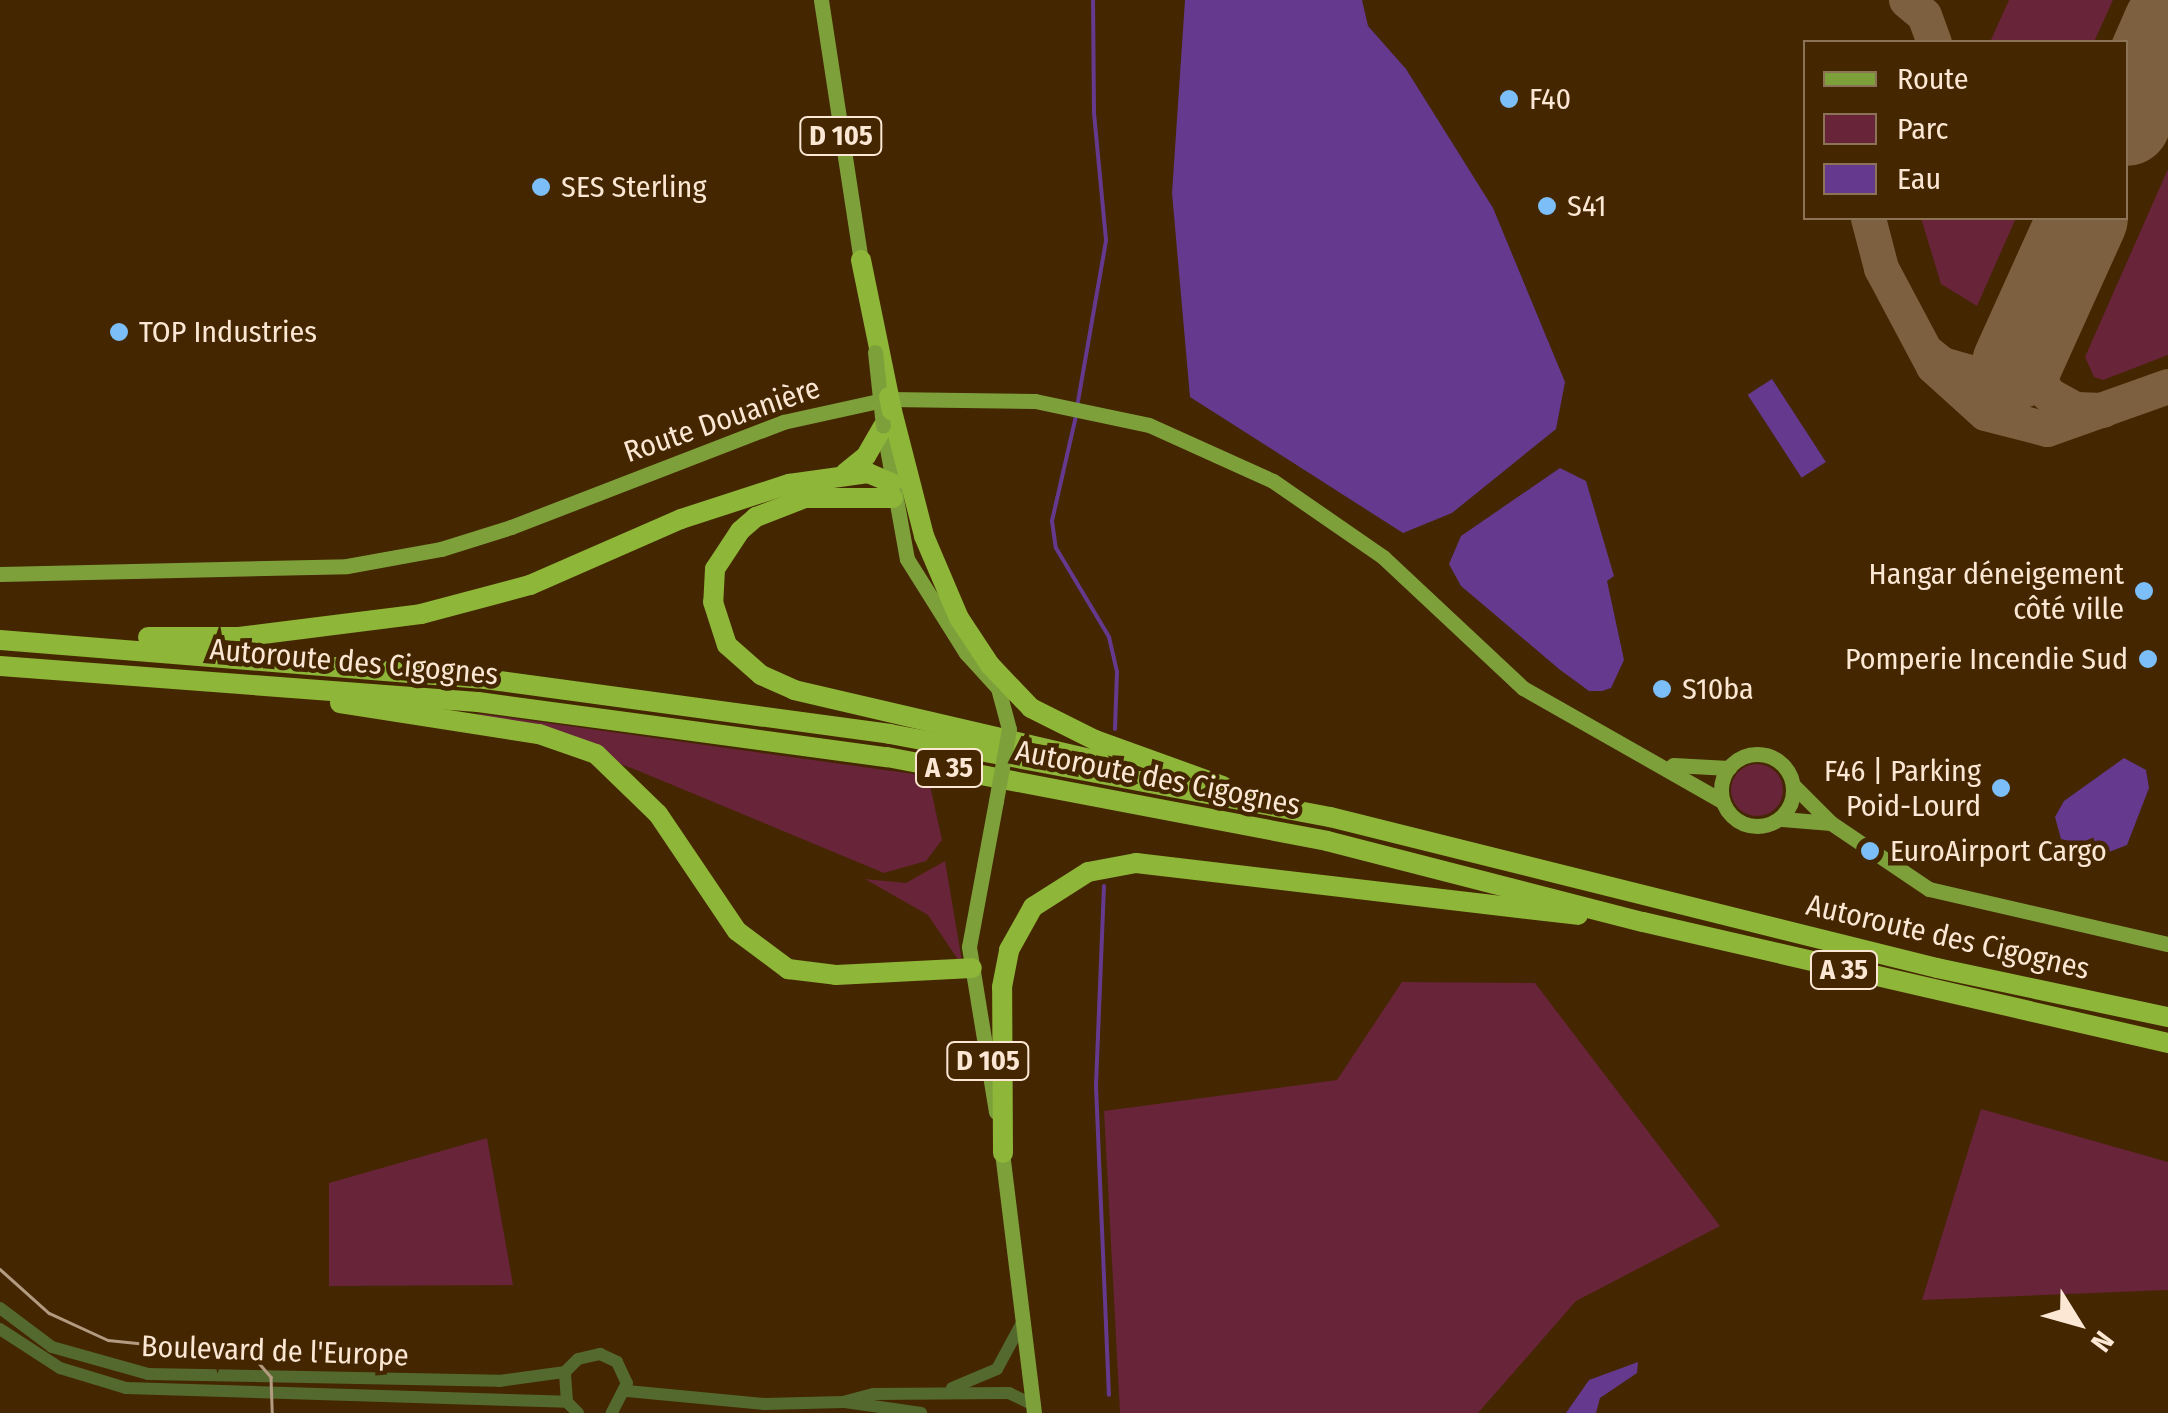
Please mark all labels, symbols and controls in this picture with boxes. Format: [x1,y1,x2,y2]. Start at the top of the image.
legend [1803,40,2128,220]
text: Route [1897,61,1969,97]
place label: F40 [1529,81,1571,117]
marker: F40 [1498,88,1520,110]
text: Parc [1897,111,1948,147]
road number: D 105 [798,113,884,159]
text: Eau [1897,161,1941,197]
place label: SES Sterling [561,169,706,205]
marker: SES Sterling [530,176,552,198]
place label: S41 [1567,188,1606,224]
marker: S41 [1536,195,1558,217]
place label: TOP Industries [139,314,317,350]
marker: TOP Industries [108,321,130,343]
street label: Route Douanière [619,370,825,470]
place label: Hangar déneigement côté ville [1869,556,2124,626]
marker: Hangar déneigement côté ville [2133,580,2155,602]
street label: Autoroute des Cigognes [208,631,500,693]
place label: Pomperie Incendie Sud [1845,641,2128,677]
marker: Pomperie Incendie Sud [2137,648,2159,670]
place label: S10ba [1682,671,1754,707]
marker: S10ba [1651,678,1673,700]
street label: Autoroute des Cigognes [1013,733,1303,823]
road number: A 35 [914,745,984,791]
place label: F46 | Parking Poid-Lourd [1824,753,1981,824]
marker: F46 | Parking Poid-Lourd [1990,777,2012,799]
place label: EuroAirport Cargo [1890,833,2107,869]
marker: EuroAirport Cargo [1859,840,1881,862]
street label: Autoroute des Cigognes [1803,887,2093,987]
road number: A 35 [1809,947,1879,993]
road number: D 105 [946,1038,1030,1084]
north arrow [2028,1273,2128,1373]
text: N [2084,1325,2121,1358]
street label: Boulevard de l'Europe [141,1328,409,1374]

